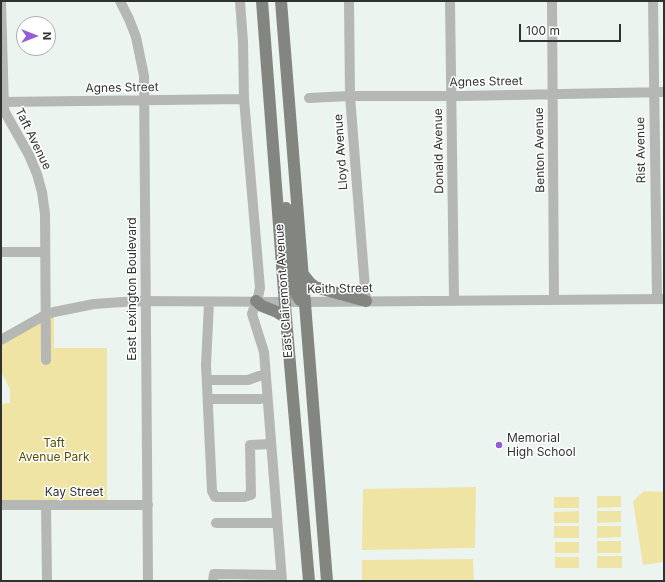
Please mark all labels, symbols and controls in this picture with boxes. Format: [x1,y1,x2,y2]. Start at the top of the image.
north arrow [16,16,56,56]
scale bar [521,16,623,42]
text: 100 m [526,23,560,38]
text: N [40,32,54,40]
street label: Agnes Street [449,74,523,90]
street label: Agnes Street [85,80,159,96]
street label: Taft Avenue [12,106,54,172]
street label: Benton Avenue [532,107,548,193]
street label: Donald Avenue [431,108,447,194]
street label: Lloyd Avenue [331,114,351,190]
street label: Rist Avenue [633,117,649,183]
street label: East Lexington Boulevard [125,217,139,361]
street label: East Clairemont Avenue [272,223,296,359]
street label: Keith Street [307,281,373,297]
place label: Memorial High School [507,431,576,459]
park label: Taft Avenue Park [18,436,90,464]
marker: Memorial High School [494,440,504,450]
street label: Kay Street [45,485,103,499]

